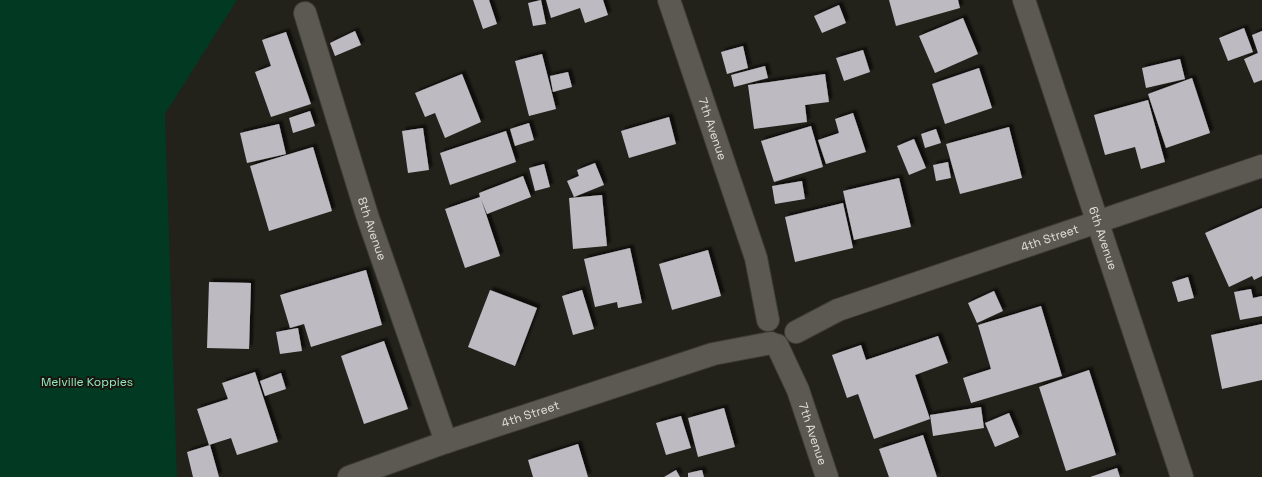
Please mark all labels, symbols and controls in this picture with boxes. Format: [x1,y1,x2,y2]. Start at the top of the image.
street label: 7th Avenue [694,95,730,162]
street label: 8th Avenue [354,195,390,263]
street label: 6th Avenue [1085,205,1121,272]
street label: 4th Street [1019,221,1081,255]
park label: Melville Koppies [41,374,133,390]
street label: 4th Street [499,397,562,431]
street label: 7th Avenue [795,401,831,467]

